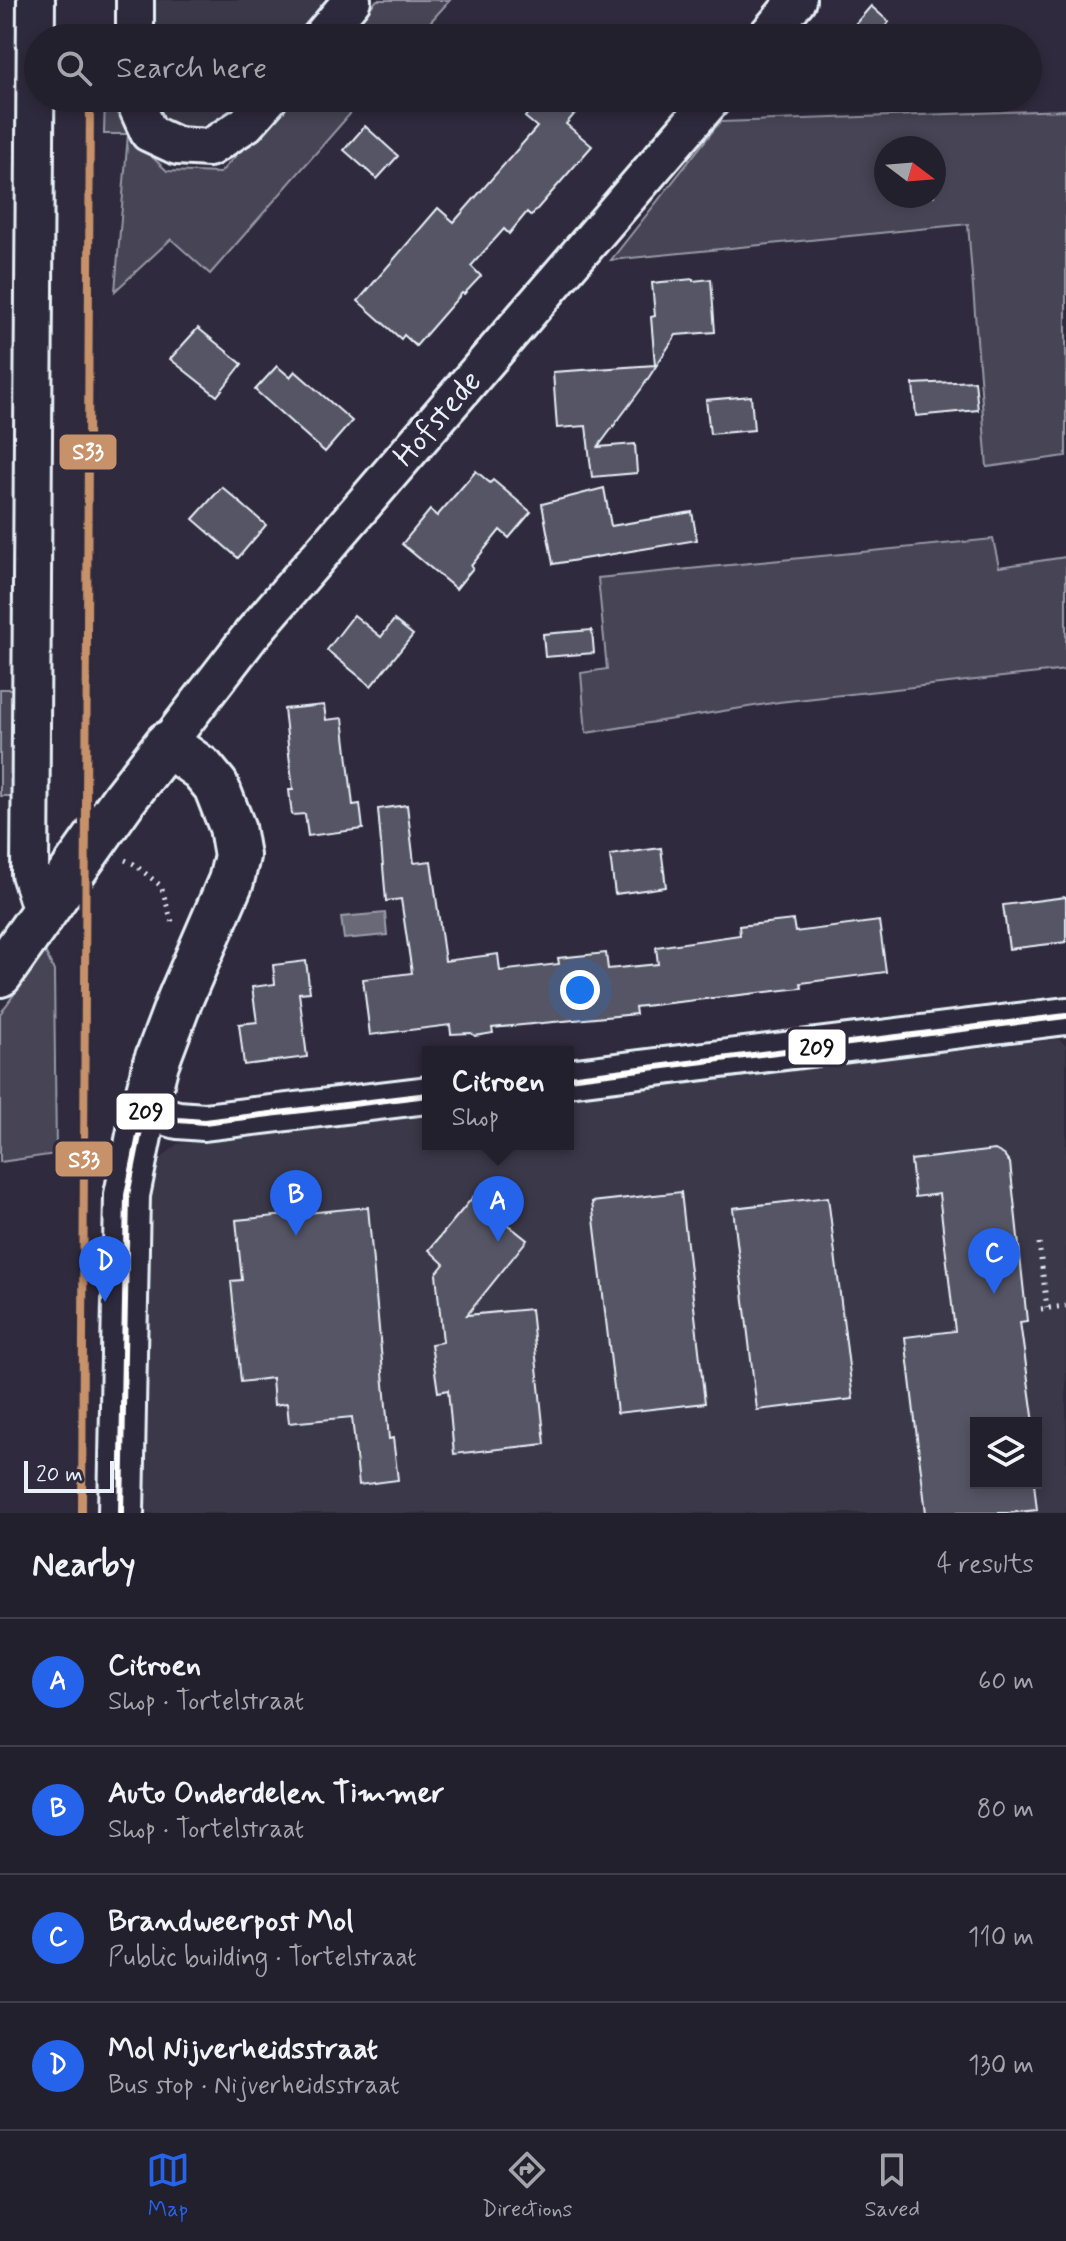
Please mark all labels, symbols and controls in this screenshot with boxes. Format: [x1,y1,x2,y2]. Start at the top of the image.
search box [24,24,1042,112]
icon: search [52,46,96,90]
text: Search here [116,49,267,88]
north arrow [874,136,946,208]
street label: Hofstede [384,362,492,476]
line badge: S33 [58,433,118,471]
text: S33 [72,439,104,467]
your location [560,970,600,1010]
line badge: 209 [787,1028,847,1066]
text: 209 [800,1035,834,1063]
popup [422,1046,574,1150]
text: Citroen [451,1062,545,1101]
line badge: 209 [115,1092,176,1131]
text: 209 [129,1099,163,1127]
text: Shop [451,1101,499,1135]
line badge: S33 [54,1140,114,1178]
text: S33 [68,1147,100,1175]
pin: B [270,1170,322,1236]
pin: A [472,1176,524,1242]
pin: C [968,1228,1020,1294]
pin: D [79,1236,131,1302]
map controls [970,1417,1042,1489]
button: layers [970,1417,1042,1489]
scale bar [24,1457,114,1493]
text: 20 m [36,1461,83,1489]
text: Nearby [32,1543,136,1588]
text: 4 results [937,1548,1034,1582]
text: Citroen [108,1646,201,1685]
text: A [49,1665,67,1699]
text: 60 m [978,1665,1034,1699]
text: Shop · Tortelstraat [108,1685,304,1719]
text: Auto Onderdelen Timmer [108,1774,444,1813]
text: B [50,1793,66,1827]
text: 80 m [977,1793,1034,1827]
text: Shop · Tortelstraat [108,1813,304,1847]
text: Brandweerpost Mol [108,1902,354,1941]
text: C [49,1921,67,1955]
text: 110 m [968,1921,1034,1955]
text: Public building · Tortelstraat [108,1941,417,1975]
text: Mol Nijverheidsstraat [108,2030,378,2069]
text: D [49,2049,67,2083]
text: 130 m [968,2049,1034,2083]
text: Bus stop · Nijverheidsstraat [108,2069,400,2103]
tab: Map [146,2148,190,2224]
tab: Directions [482,2148,572,2224]
tab: Saved [864,2148,920,2224]

